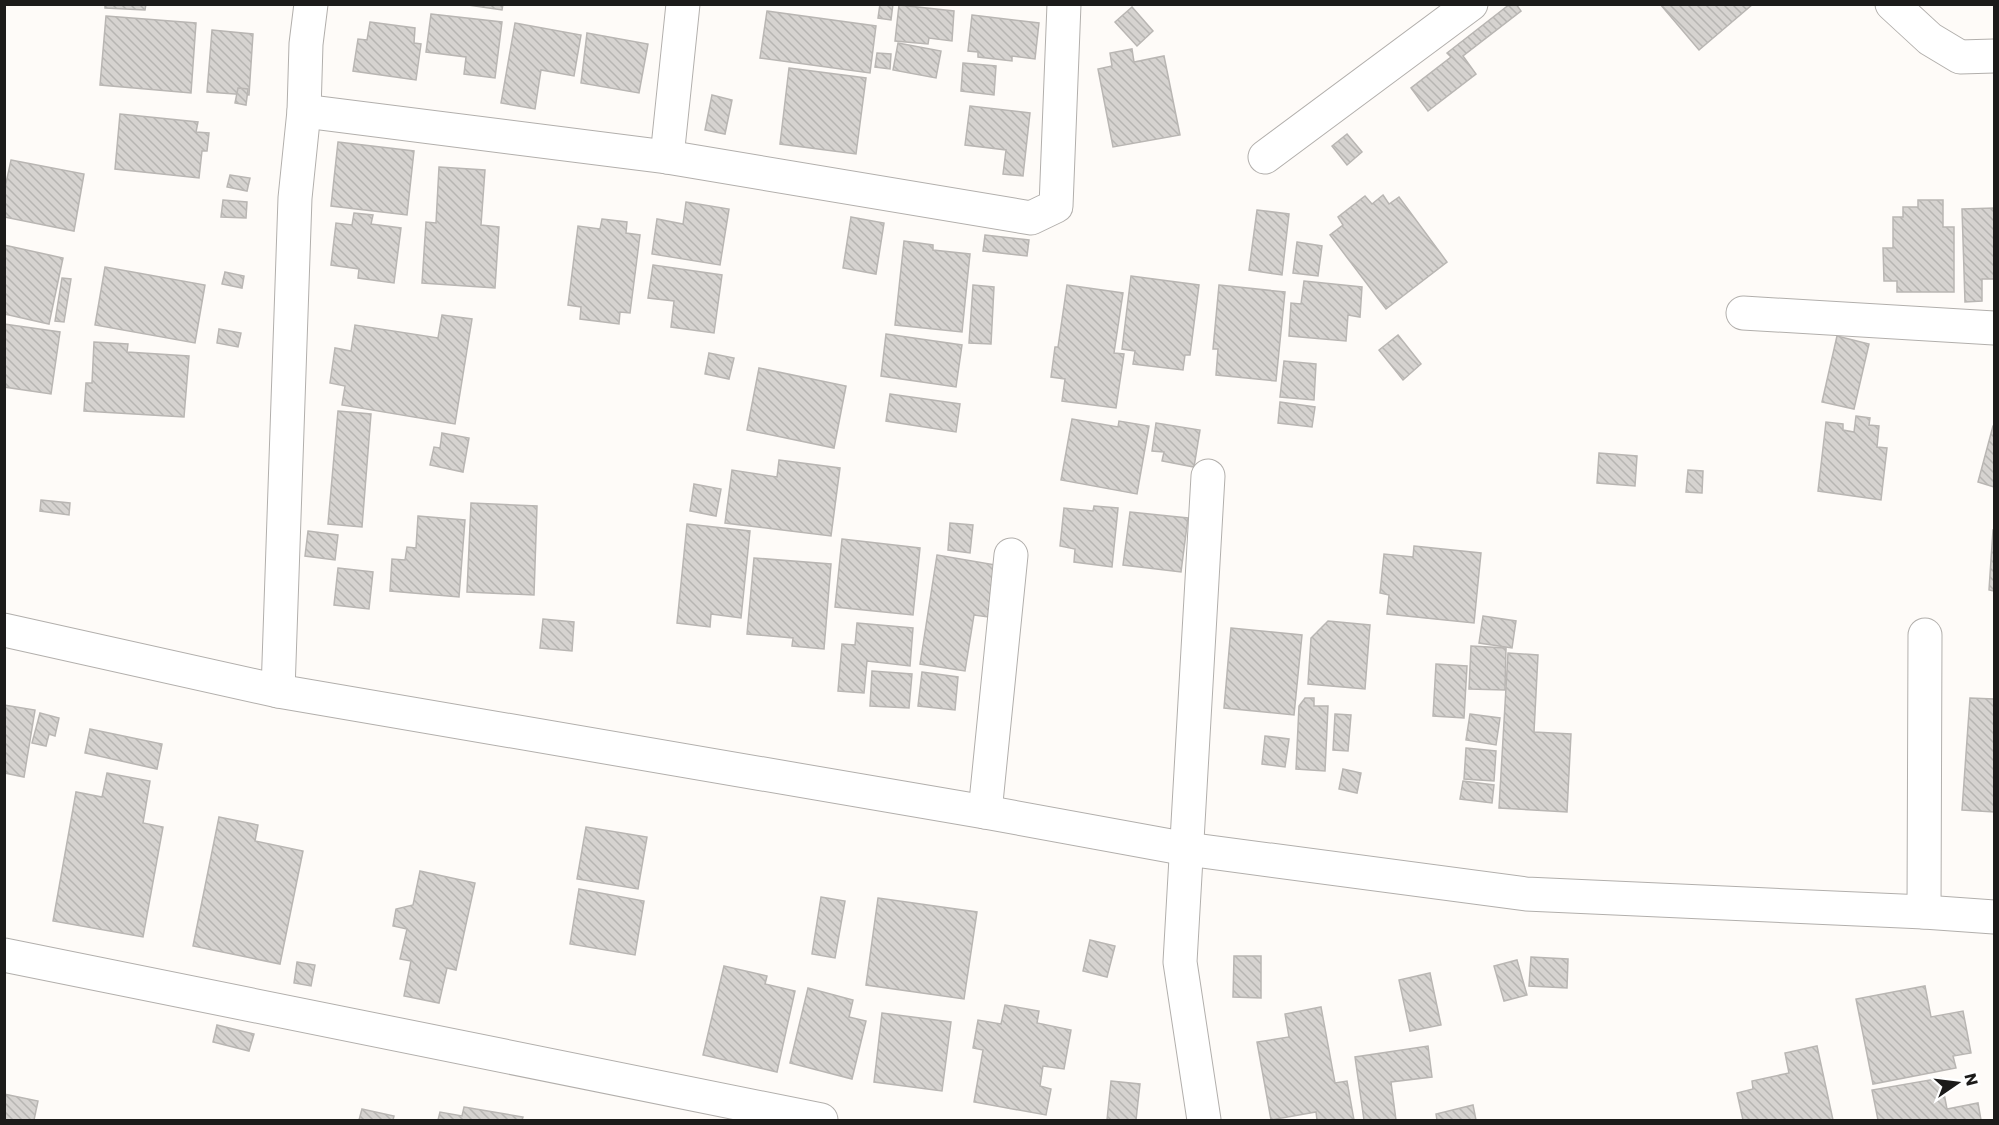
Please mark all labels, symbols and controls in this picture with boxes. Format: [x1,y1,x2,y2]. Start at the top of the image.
north arrow [1927,1053,1987,1113]
text: N [1958,1071,1984,1088]

